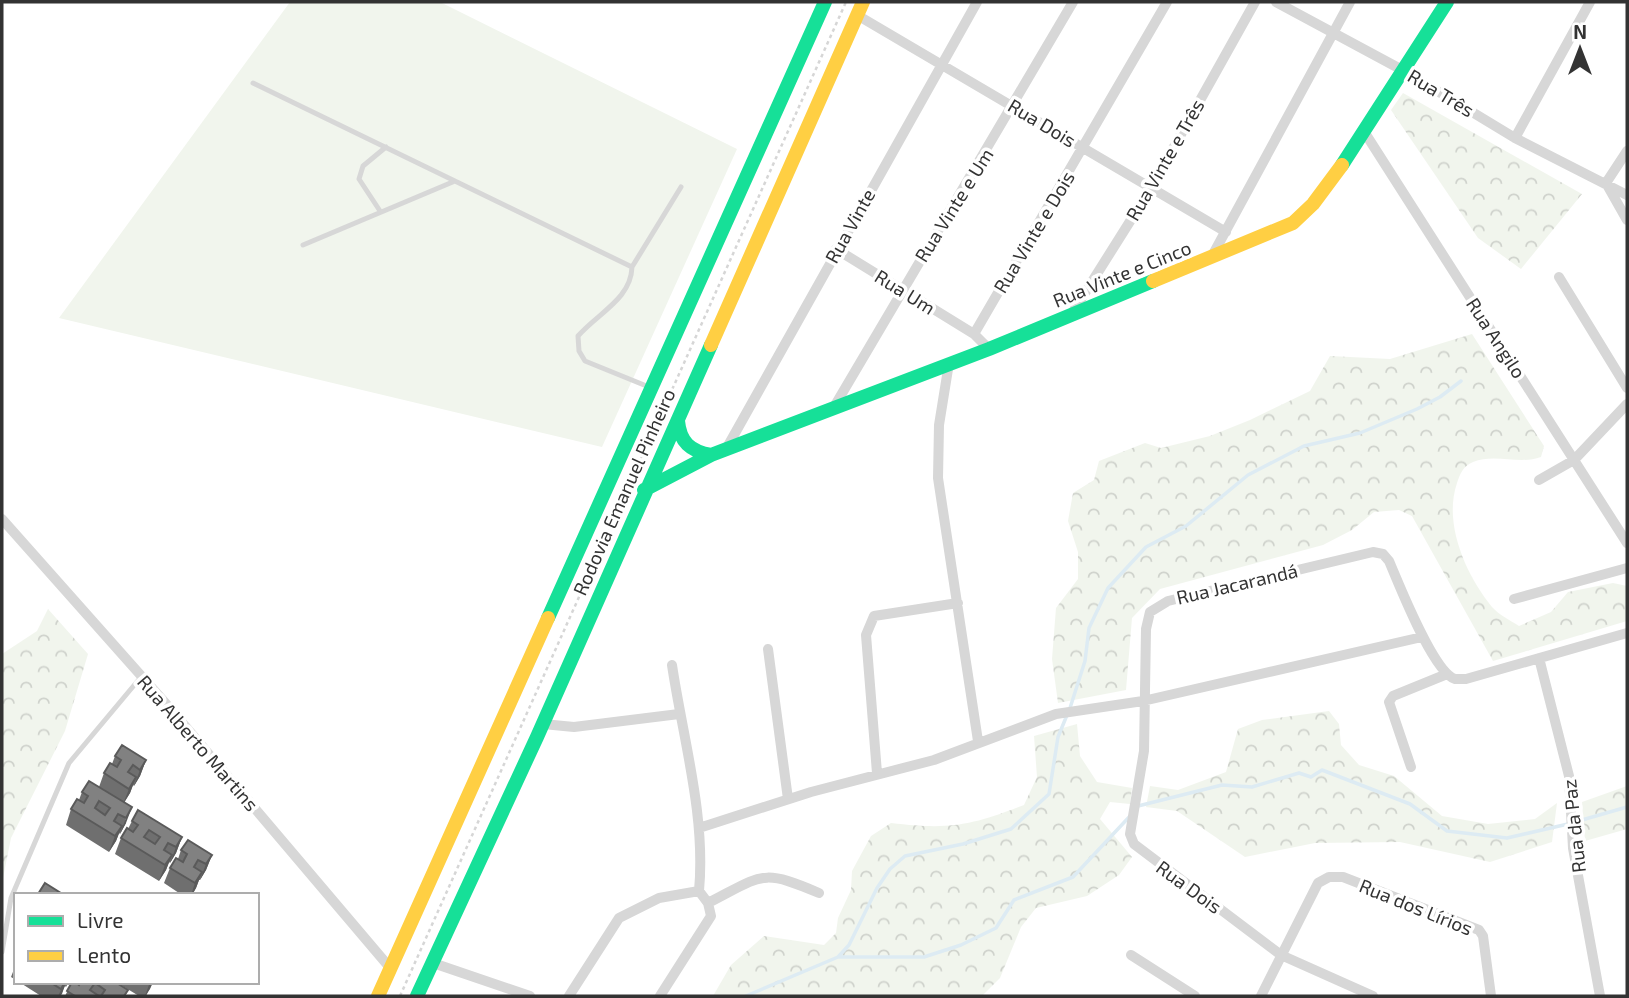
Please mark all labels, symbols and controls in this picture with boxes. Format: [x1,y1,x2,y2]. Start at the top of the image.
north arrow [1545,14,1615,84]
text: N [1573,20,1587,43]
street label: Rua Três [1404,64,1479,121]
street label: Rua Dois [1004,93,1080,152]
street label: Rua Vinte e Três [1121,95,1209,225]
street label: Rua Vinte e Um [910,144,998,266]
street label: Rua Vinte e Dois [988,167,1079,297]
street label: Rua Vinte [820,185,879,267]
street label: Rua Vinte e Cinco [1049,235,1194,312]
street label: Rua Um [871,264,940,319]
street label: Rua Angilo [1462,293,1531,382]
street label: Rodovia Emanuel Pinheiro [568,385,680,599]
street label: Rua Jacarandá [1174,558,1300,609]
street label: Rua Alberto Martins [133,670,264,815]
street label: Rua da Paz [1557,778,1590,874]
street label: Rua Dois [1152,855,1226,918]
street label: Rua dos Lírios [1356,873,1476,940]
legend [14,893,259,984]
text: Livre [77,907,124,932]
text: Lento [77,942,131,967]

